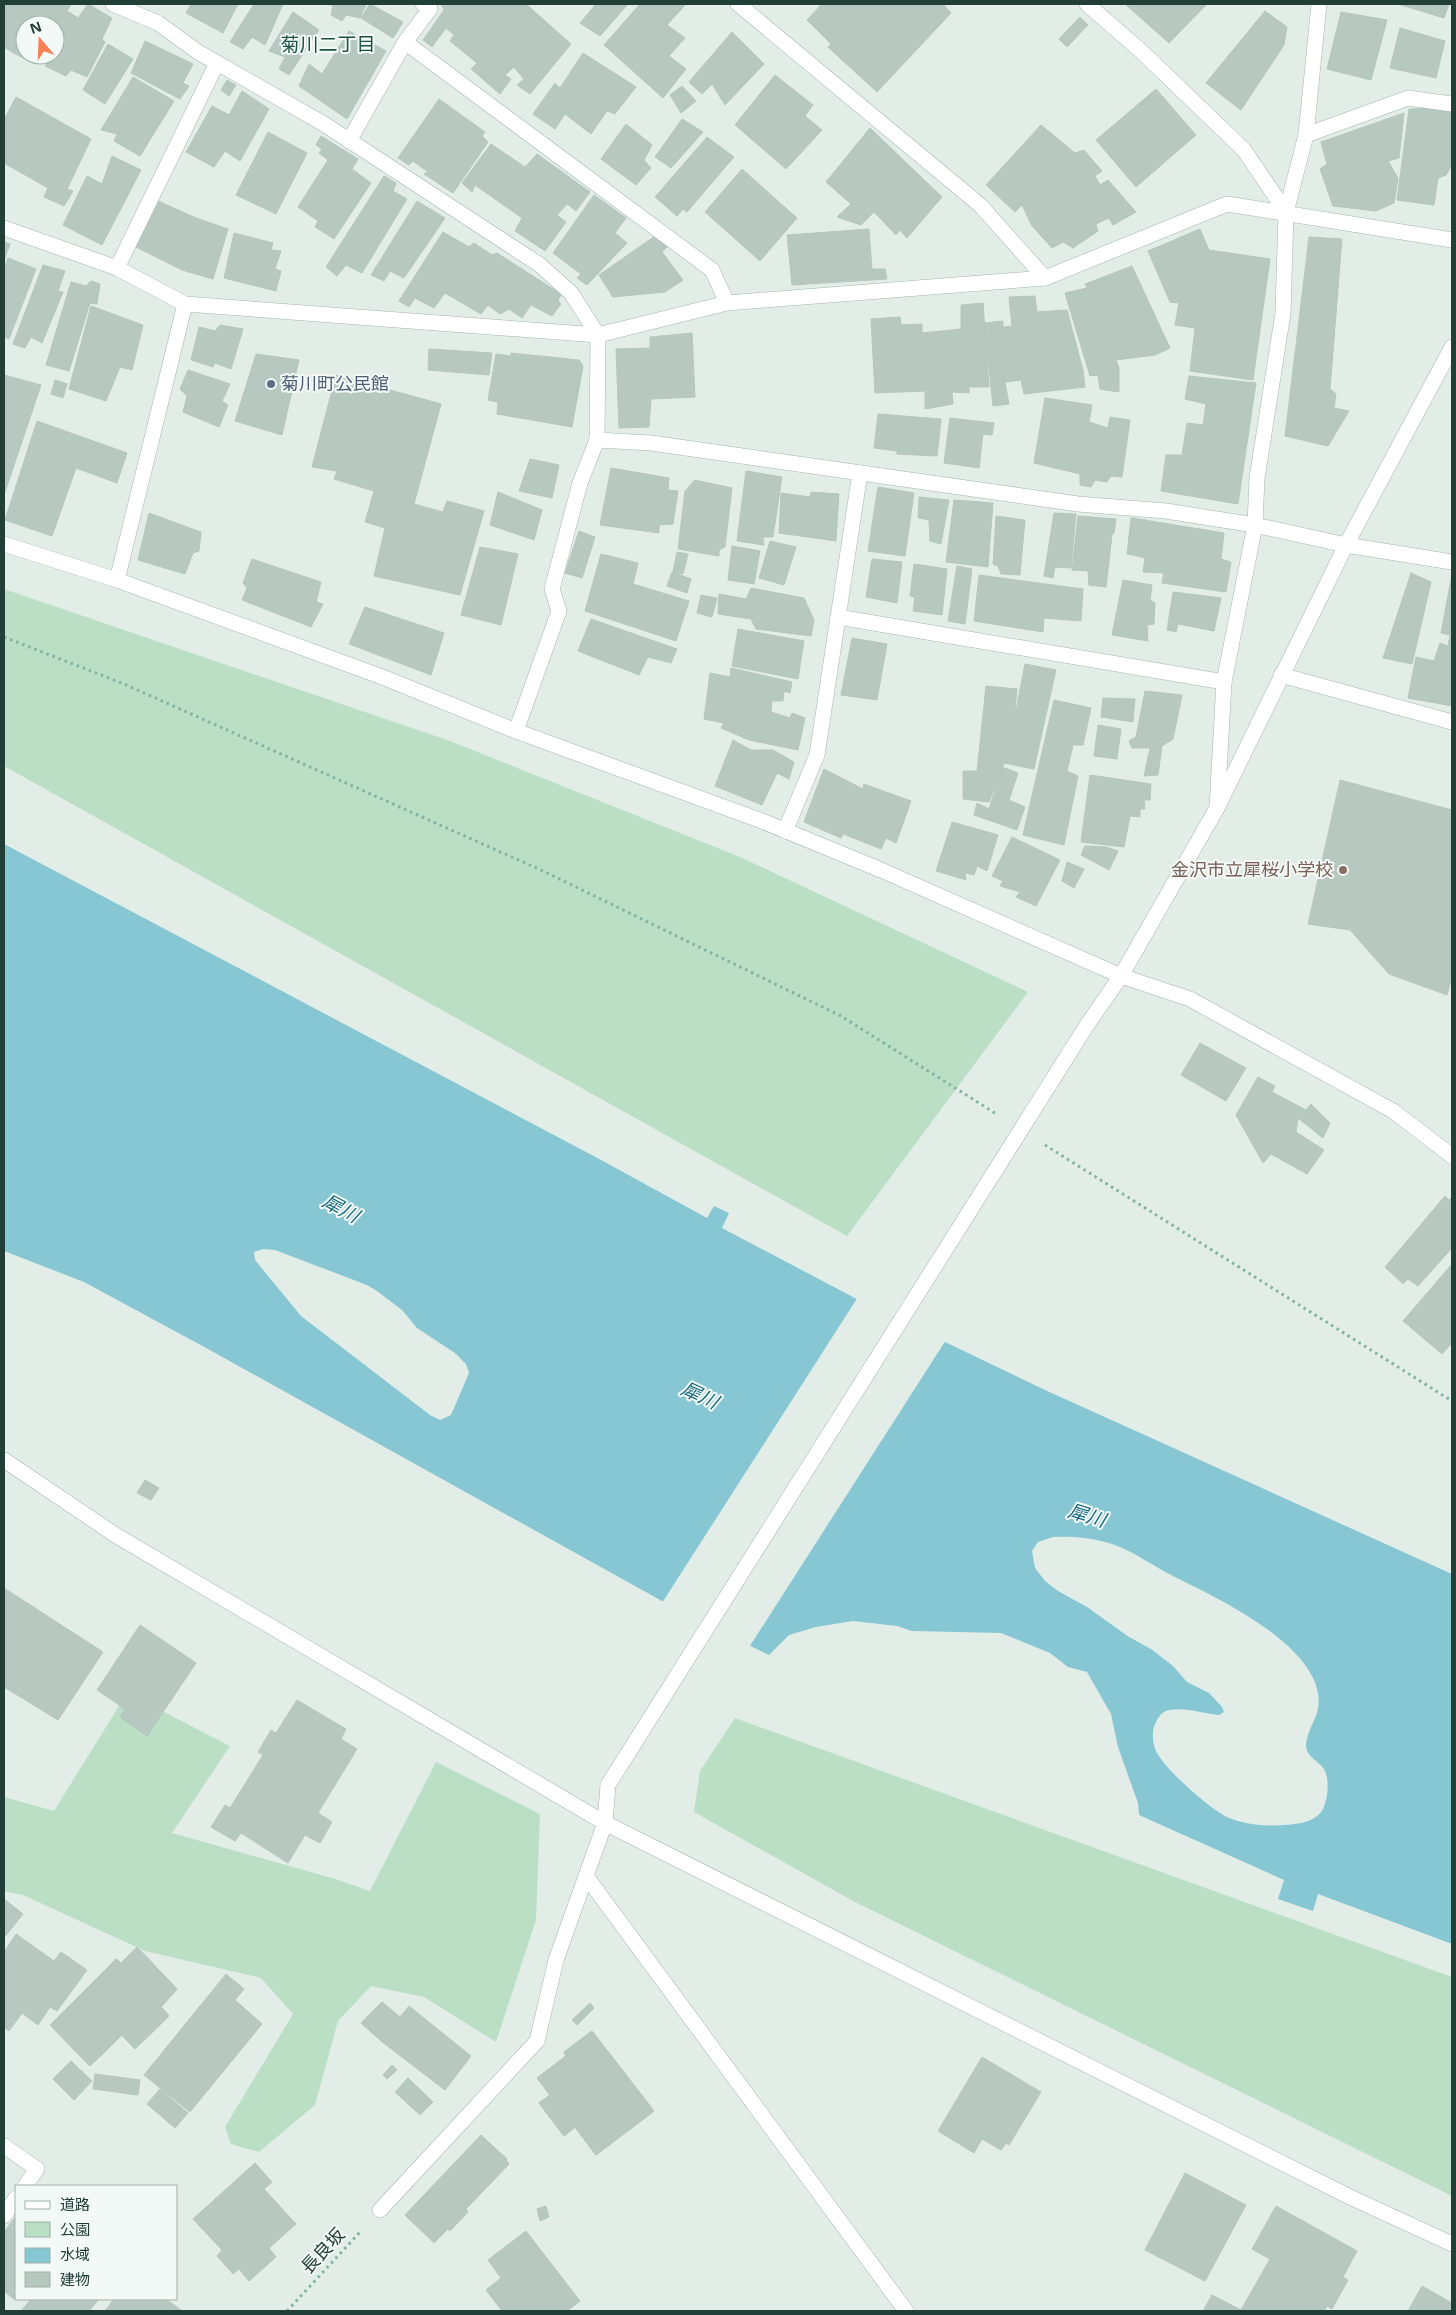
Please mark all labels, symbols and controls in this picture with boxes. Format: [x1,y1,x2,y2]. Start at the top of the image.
north arrow [15,15,65,65]
text: N [27,16,44,38]
district label: 菊川二丁目 [280,31,376,57]
place label: 菊川町公民館 [281,371,389,395]
marker: 菊川町公民館 [265,378,277,390]
place label: 金沢市立犀桜小学校 [1171,857,1333,881]
marker: 金沢市立犀桜小学校 [1337,864,1349,876]
water label: 犀川 [318,1188,366,1229]
water label: 犀川 [677,1375,725,1416]
water label: 犀川 [1065,1497,1111,1534]
legend [15,2185,178,2300]
text: 道路 [60,2194,90,2214]
text: 公園 [60,2219,90,2239]
street label: 長良坂 [295,2222,349,2278]
text: 水域 [60,2244,90,2264]
text: 建物 [60,2269,90,2289]

